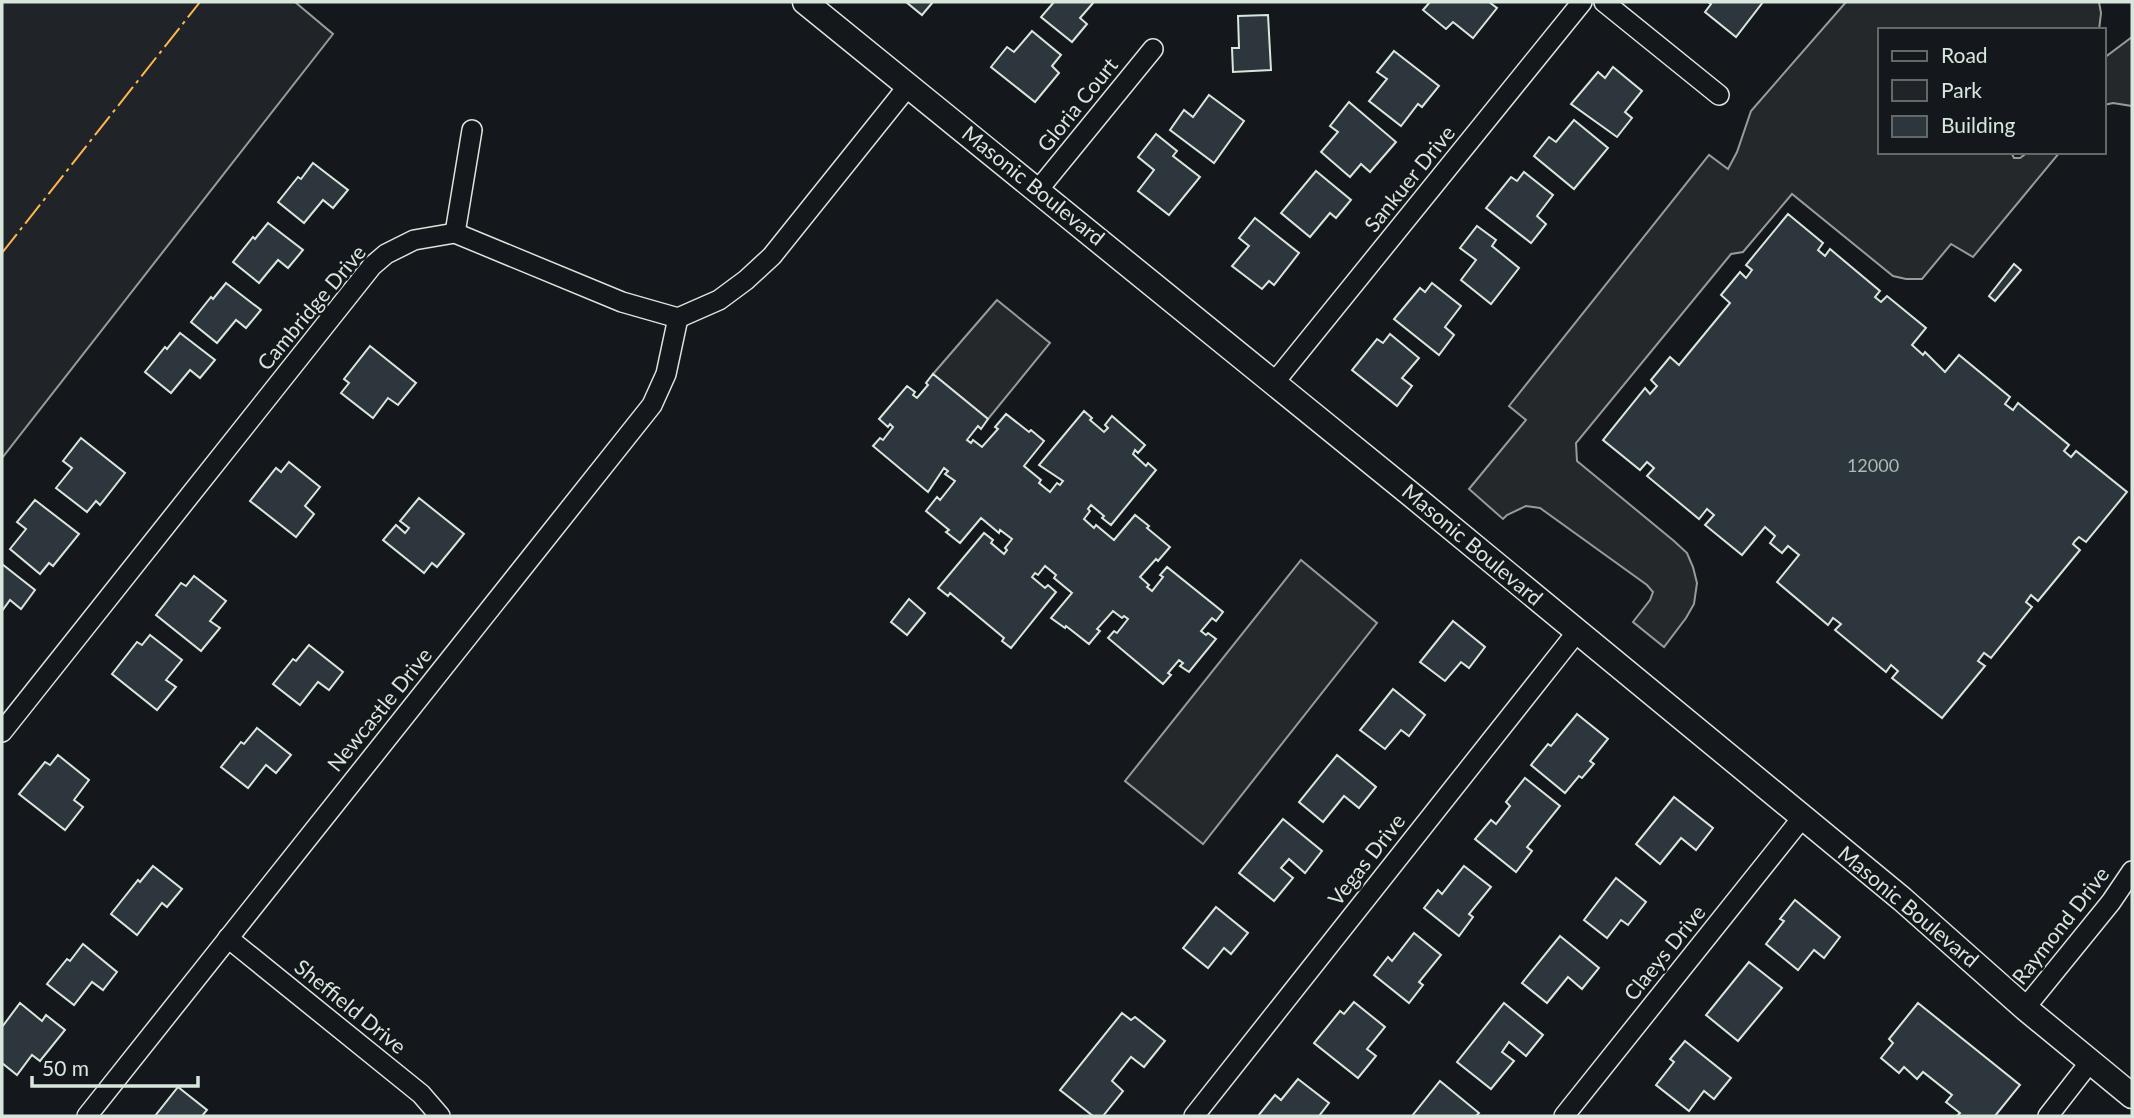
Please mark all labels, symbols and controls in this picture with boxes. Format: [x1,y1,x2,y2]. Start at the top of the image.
legend [1878,28,2106,154]
text: Road [1941,42,1988,67]
street label: Gloria Court [1031,52,1122,156]
text: Park [1941,77,1982,102]
text: Building [1941,112,2016,137]
street label: Masonic Boulevard [958,120,1110,250]
street label: Sankuer Drive [1358,120,1459,236]
street label: Cambridge Drive [251,240,370,375]
house number: 12000 [1847,454,1899,476]
street label: Masonic Boulevard [1398,478,1548,610]
street label: Newcastle Drive [321,642,436,776]
street label: Vegas Drive [1322,808,1409,910]
street label: Masonic Boulevard [1834,840,1984,972]
street label: Raymond Drive [2006,861,2113,989]
street label: Claeys Drive [1618,899,1710,1005]
street label: Sheffield Drive [290,953,412,1058]
scale bar [32,1044,198,1088]
text: 50 m [42,1055,89,1080]

